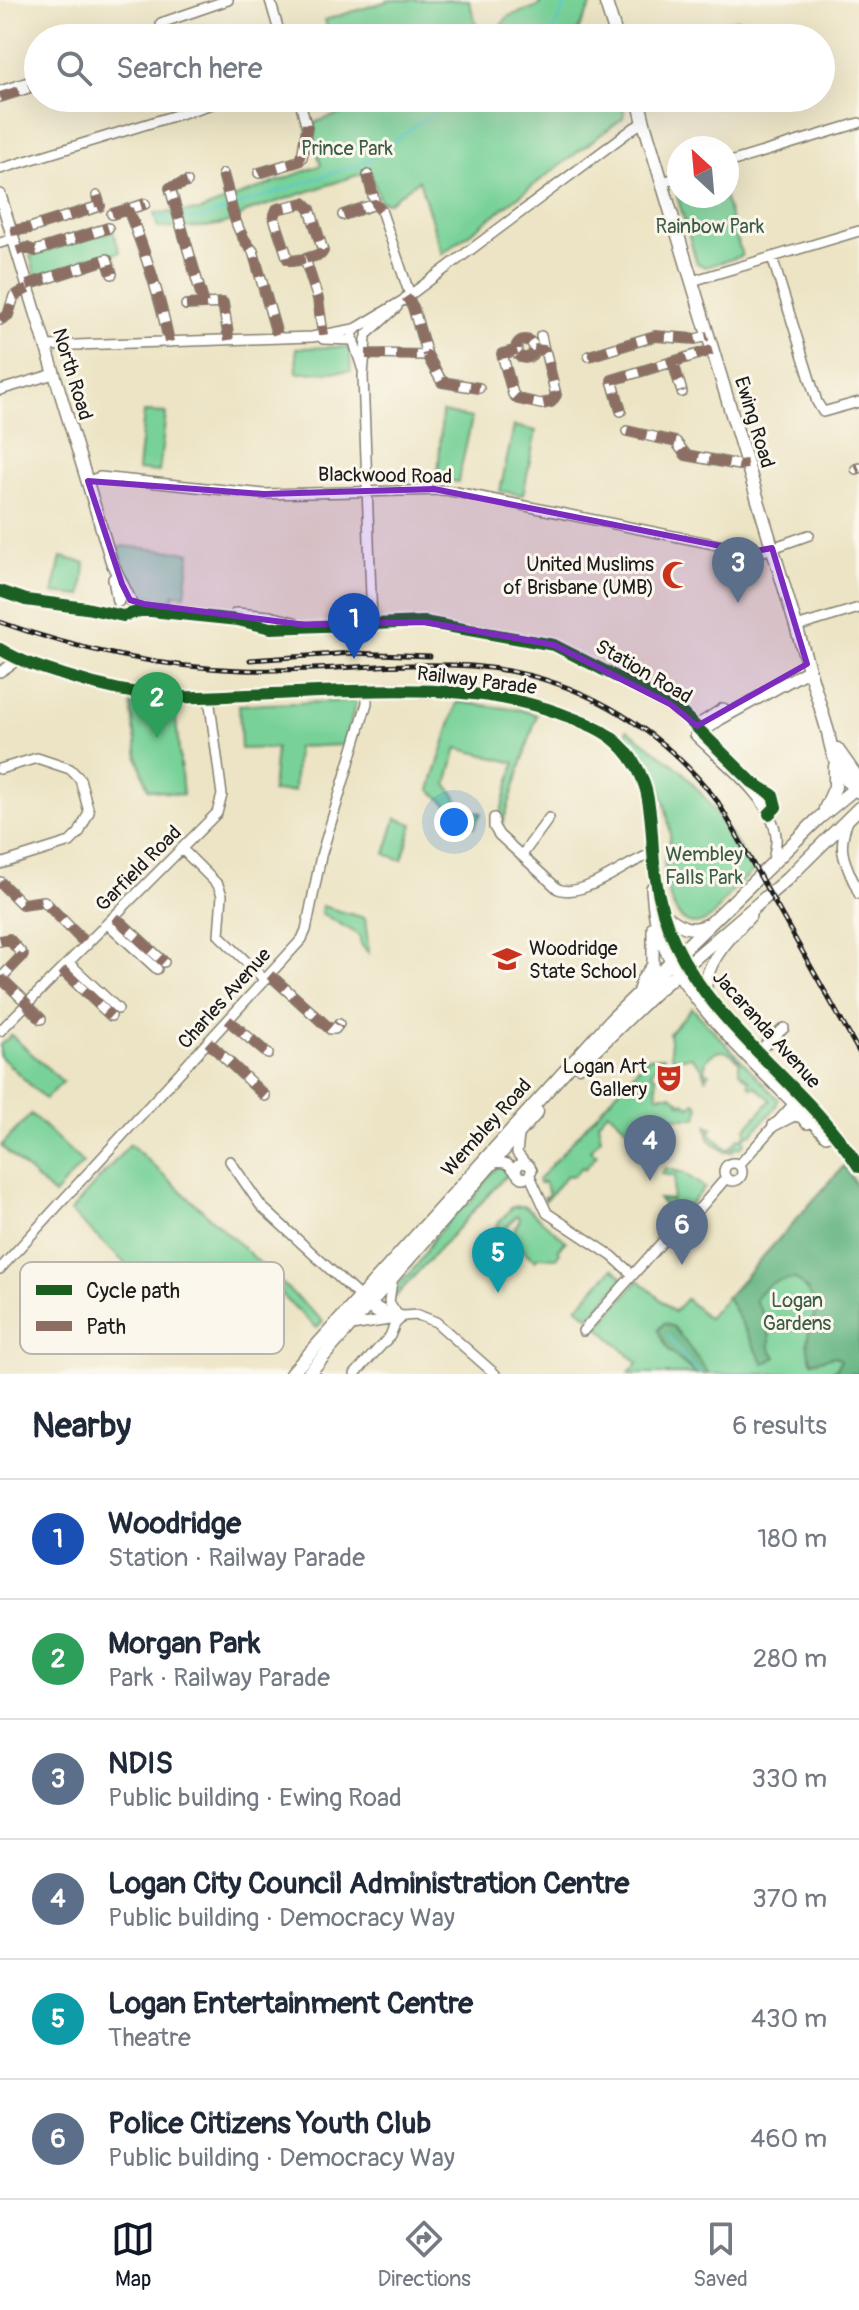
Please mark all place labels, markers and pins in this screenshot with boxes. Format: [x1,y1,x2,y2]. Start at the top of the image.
pin: 3 [712,537,764,603]
place label: United Muslims of Brisbane (UMB) [503,552,654,600]
mosque icon: United Muslims of Brisbane (UMB) [661,560,691,590]
pin: 1 [328,593,380,659]
pin: 2 [131,672,183,738]
place label: Woodridge State School [529,936,637,984]
school or university icon: Woodridge State School [492,944,522,974]
place label: Logan Art Gallery [562,1054,648,1102]
theatre icon: Logan Art Gallery [654,1063,684,1093]
pin: 4 [624,1115,676,1181]
pin: 6 [656,1199,708,1265]
pin: 5 [472,1227,524,1293]

